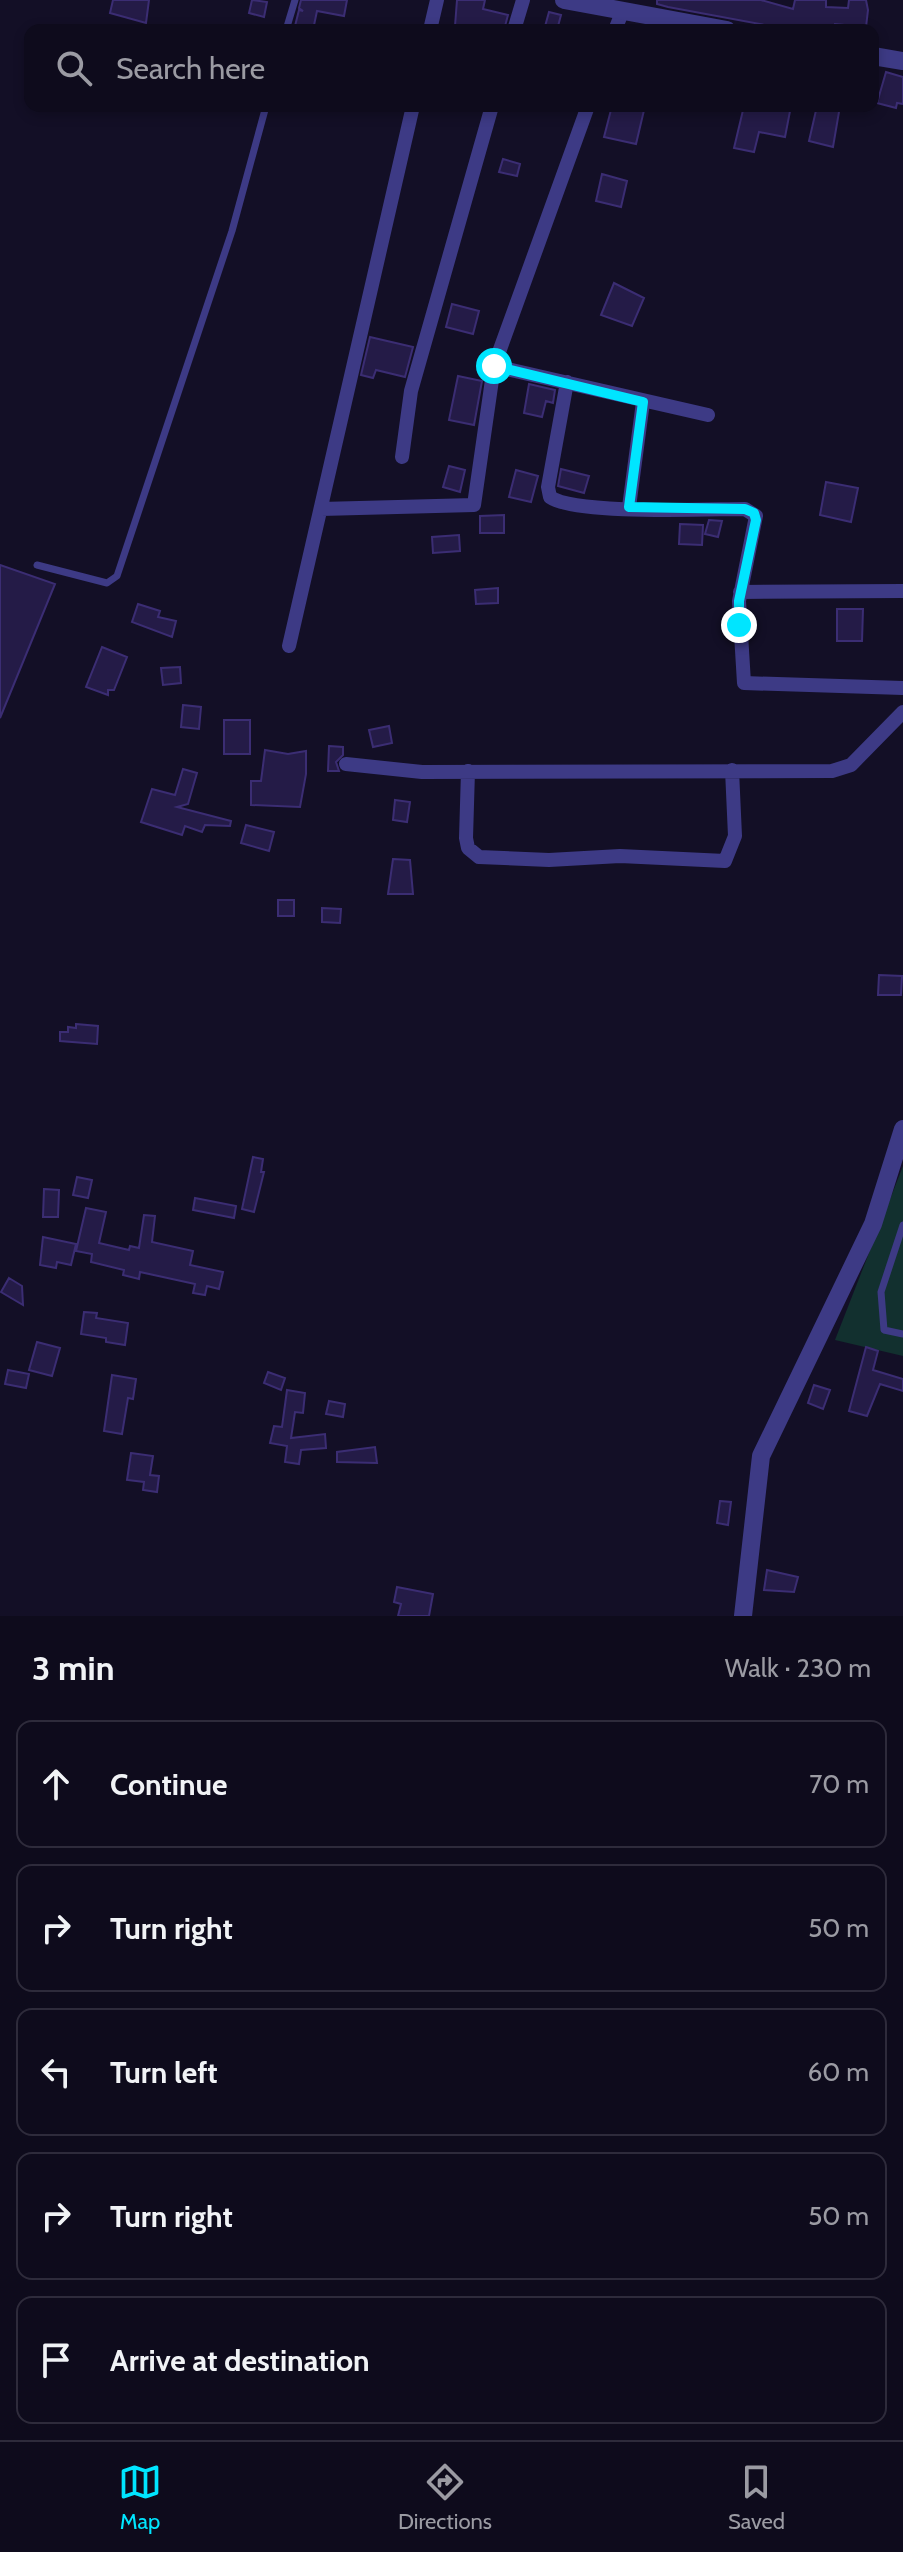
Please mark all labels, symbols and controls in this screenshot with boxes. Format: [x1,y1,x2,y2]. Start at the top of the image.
search box [24,24,879,112]
icon: search [52,46,96,90]
text: Search here [116,50,265,87]
route start [476,348,512,384]
route end [721,607,757,643]
text: 3 min [32,1647,114,1689]
text: Walk · 230 m [725,1652,871,1684]
icon: ahead [34,1762,78,1806]
text: Continue [110,1766,227,1803]
text: 70 m [809,1768,869,1800]
icon: right [34,1906,78,1950]
text: Turn right [110,1910,233,1947]
text: 50 m [808,1912,869,1944]
icon: left [34,2050,78,2094]
text: Turn left [110,2054,218,2091]
text: 60 m [807,2056,869,2088]
icon: right [34,2194,78,2238]
text: Turn right [110,2198,233,2235]
text: 50 m [808,2200,869,2232]
icon: arrive [34,2338,78,2382]
text: Arrive at destination [110,2342,370,2379]
tab: Map [118,2460,162,2535]
tab: Directions [398,2460,492,2535]
tab: Saved [728,2460,785,2535]

